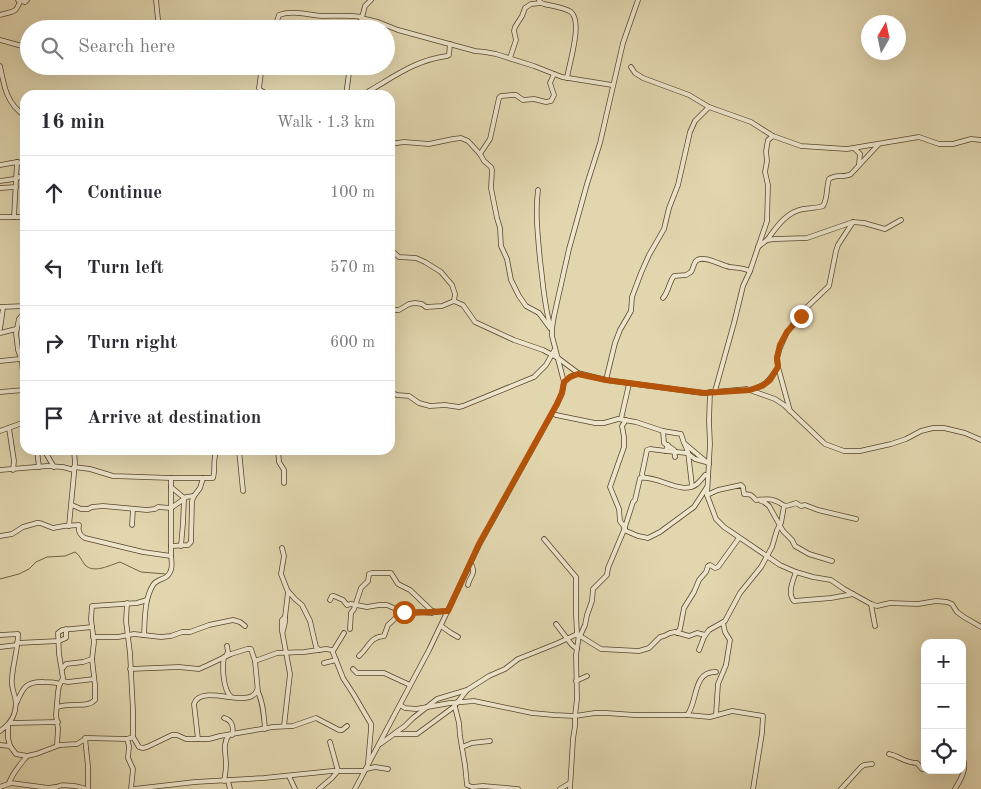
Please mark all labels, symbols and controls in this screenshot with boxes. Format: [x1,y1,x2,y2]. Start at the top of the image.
north arrow [861,15,906,60]
search box [20,20,395,75]
icon: search [38,34,66,62]
text: Search here [78,38,175,57]
text: 16 min [40,112,105,133]
text: Walk · 1.3 km [277,115,375,131]
icon: ahead [40,179,68,207]
text: Continue [87,184,162,203]
text: 100 m [330,185,375,201]
icon: left [40,254,68,282]
text: Turn left [87,259,164,278]
text: 570 m [330,260,375,276]
route end [790,305,813,328]
icon: right [40,329,68,357]
text: Turn right [87,334,177,353]
text: 600 m [330,335,375,351]
icon: arrive [40,404,68,432]
text: Arrive at destination [87,409,261,428]
route start [393,601,416,624]
map controls [921,639,966,774]
button: + [921,639,966,684]
button: − [921,684,966,729]
button: locate [921,729,966,774]

